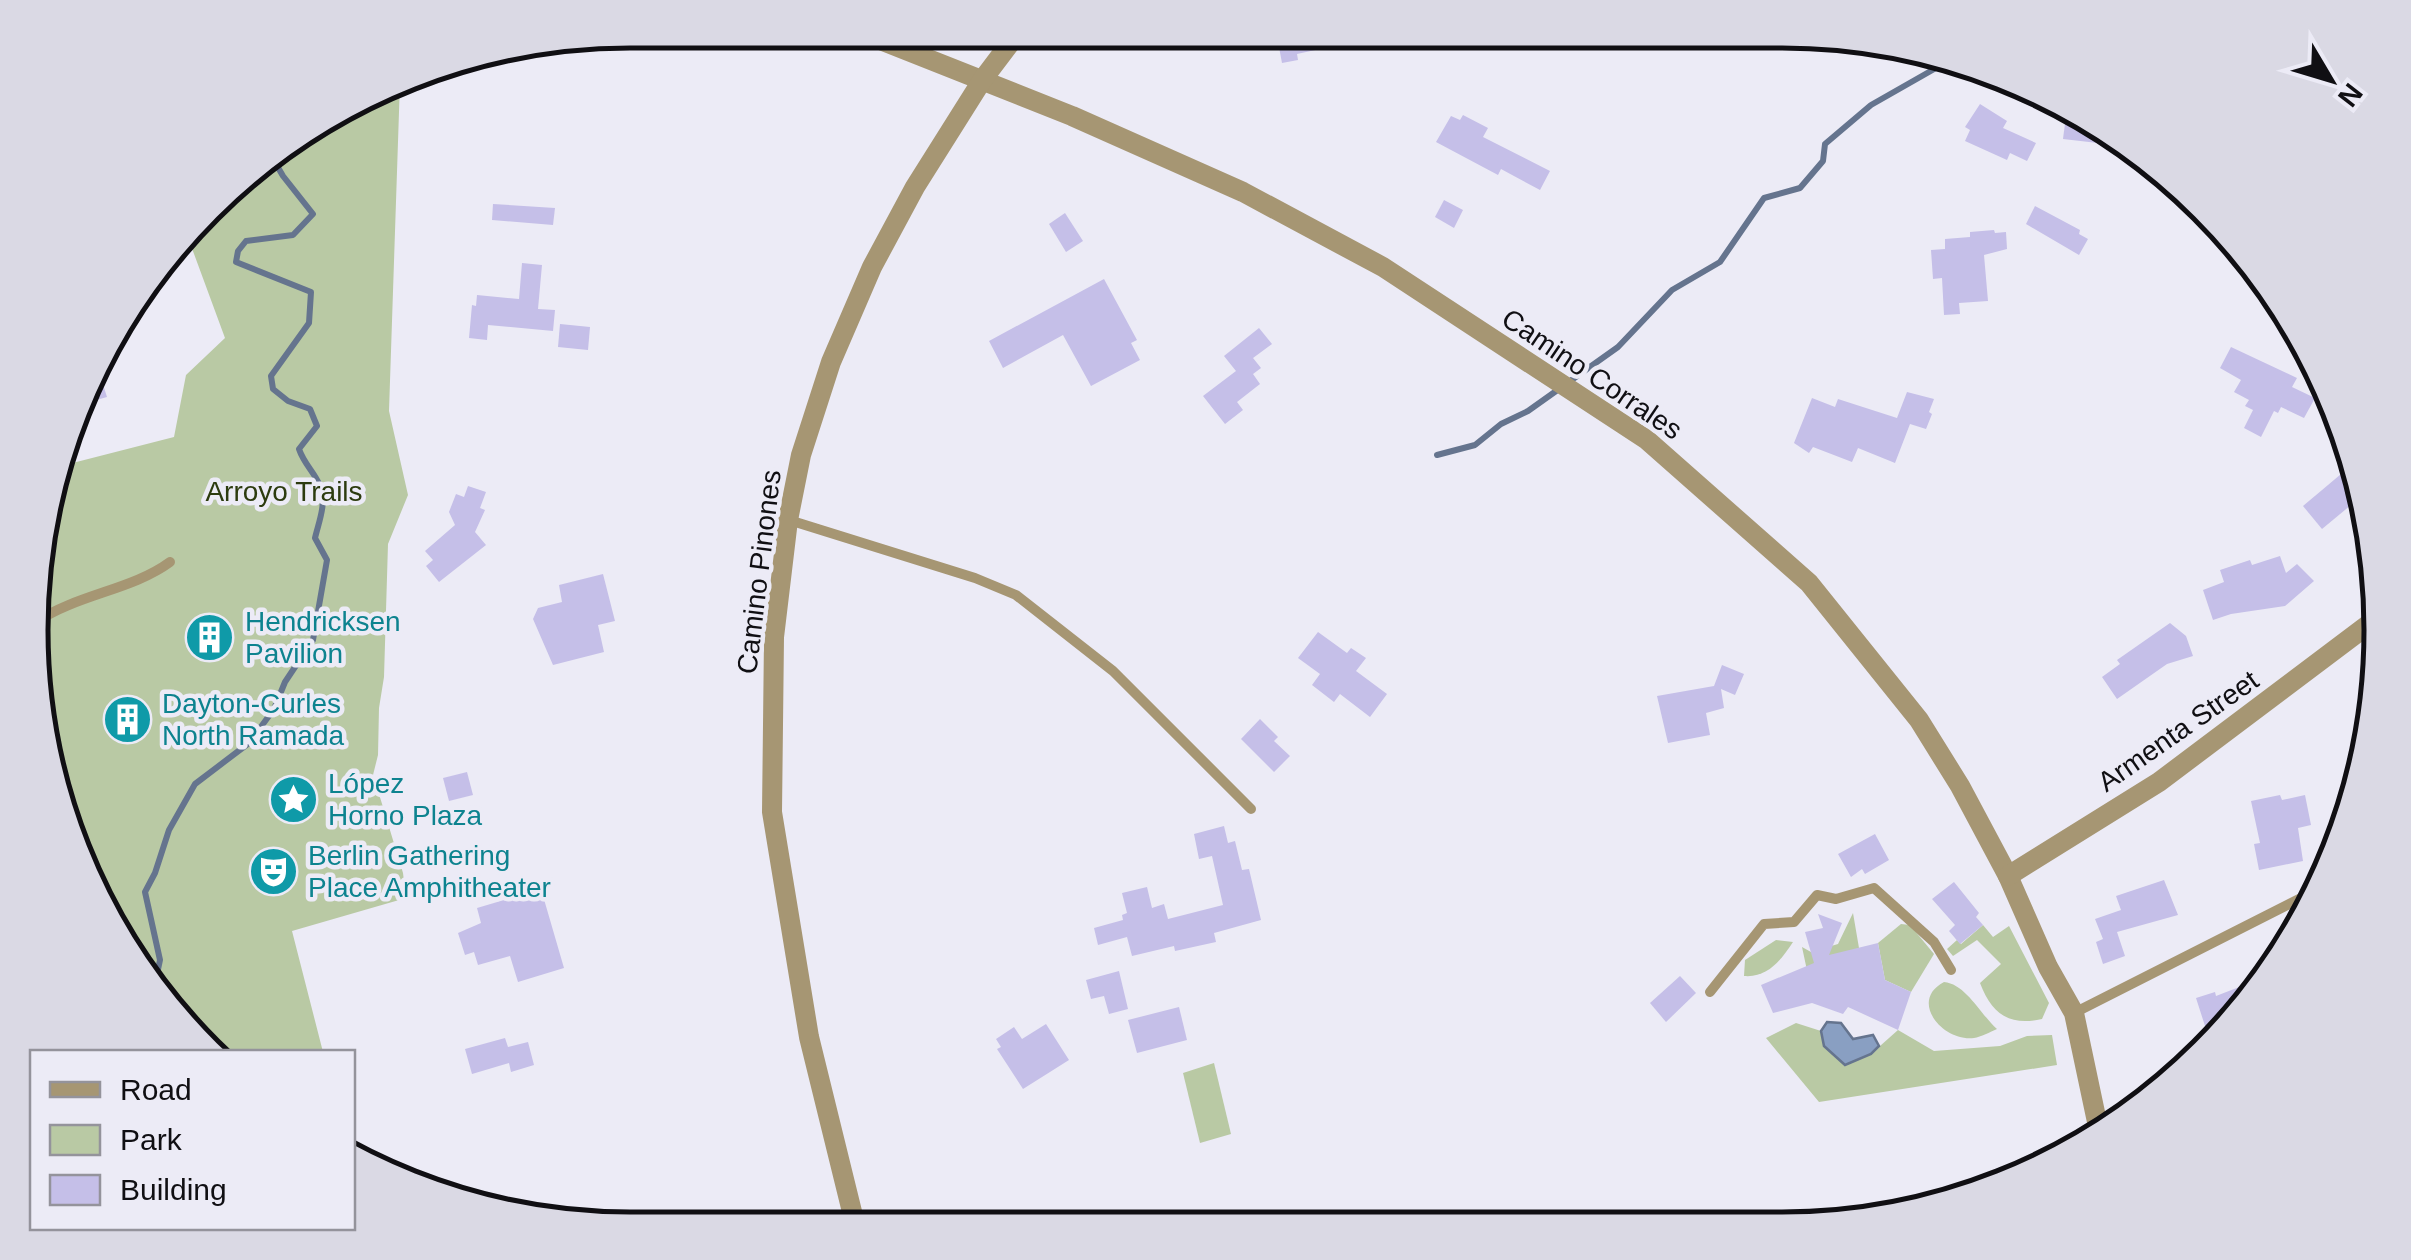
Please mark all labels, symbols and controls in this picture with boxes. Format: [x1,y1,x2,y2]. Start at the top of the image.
north arrow [2281,30,2381,130]
text: N [2332,78,2369,113]
street label: Camino Corrales [1496,302,1688,446]
street label: Camino Pinones [731,468,787,676]
park label: Arroyo Trails [205,476,363,507]
place label: Hendricksen Pavilion [245,606,401,669]
building icon: Hendricksen Pavilion [184,611,236,663]
street label: Armenta Street [2092,664,2264,798]
place label: Dayton-Curles North Ramada [162,688,345,751]
building icon: Dayton-Curles North Ramada [101,693,153,745]
place label: López Horno Plaza [328,768,483,831]
place icon: López Horno Plaza [267,773,319,825]
place label: Berlin Gathering Place Amphitheater [308,840,551,903]
theatre icon: Berlin Gathering Place Amphitheater [247,845,299,897]
legend [30,1050,355,1230]
text: Road [120,1073,192,1106]
text: Park [120,1123,183,1156]
text: Building [120,1173,227,1206]

